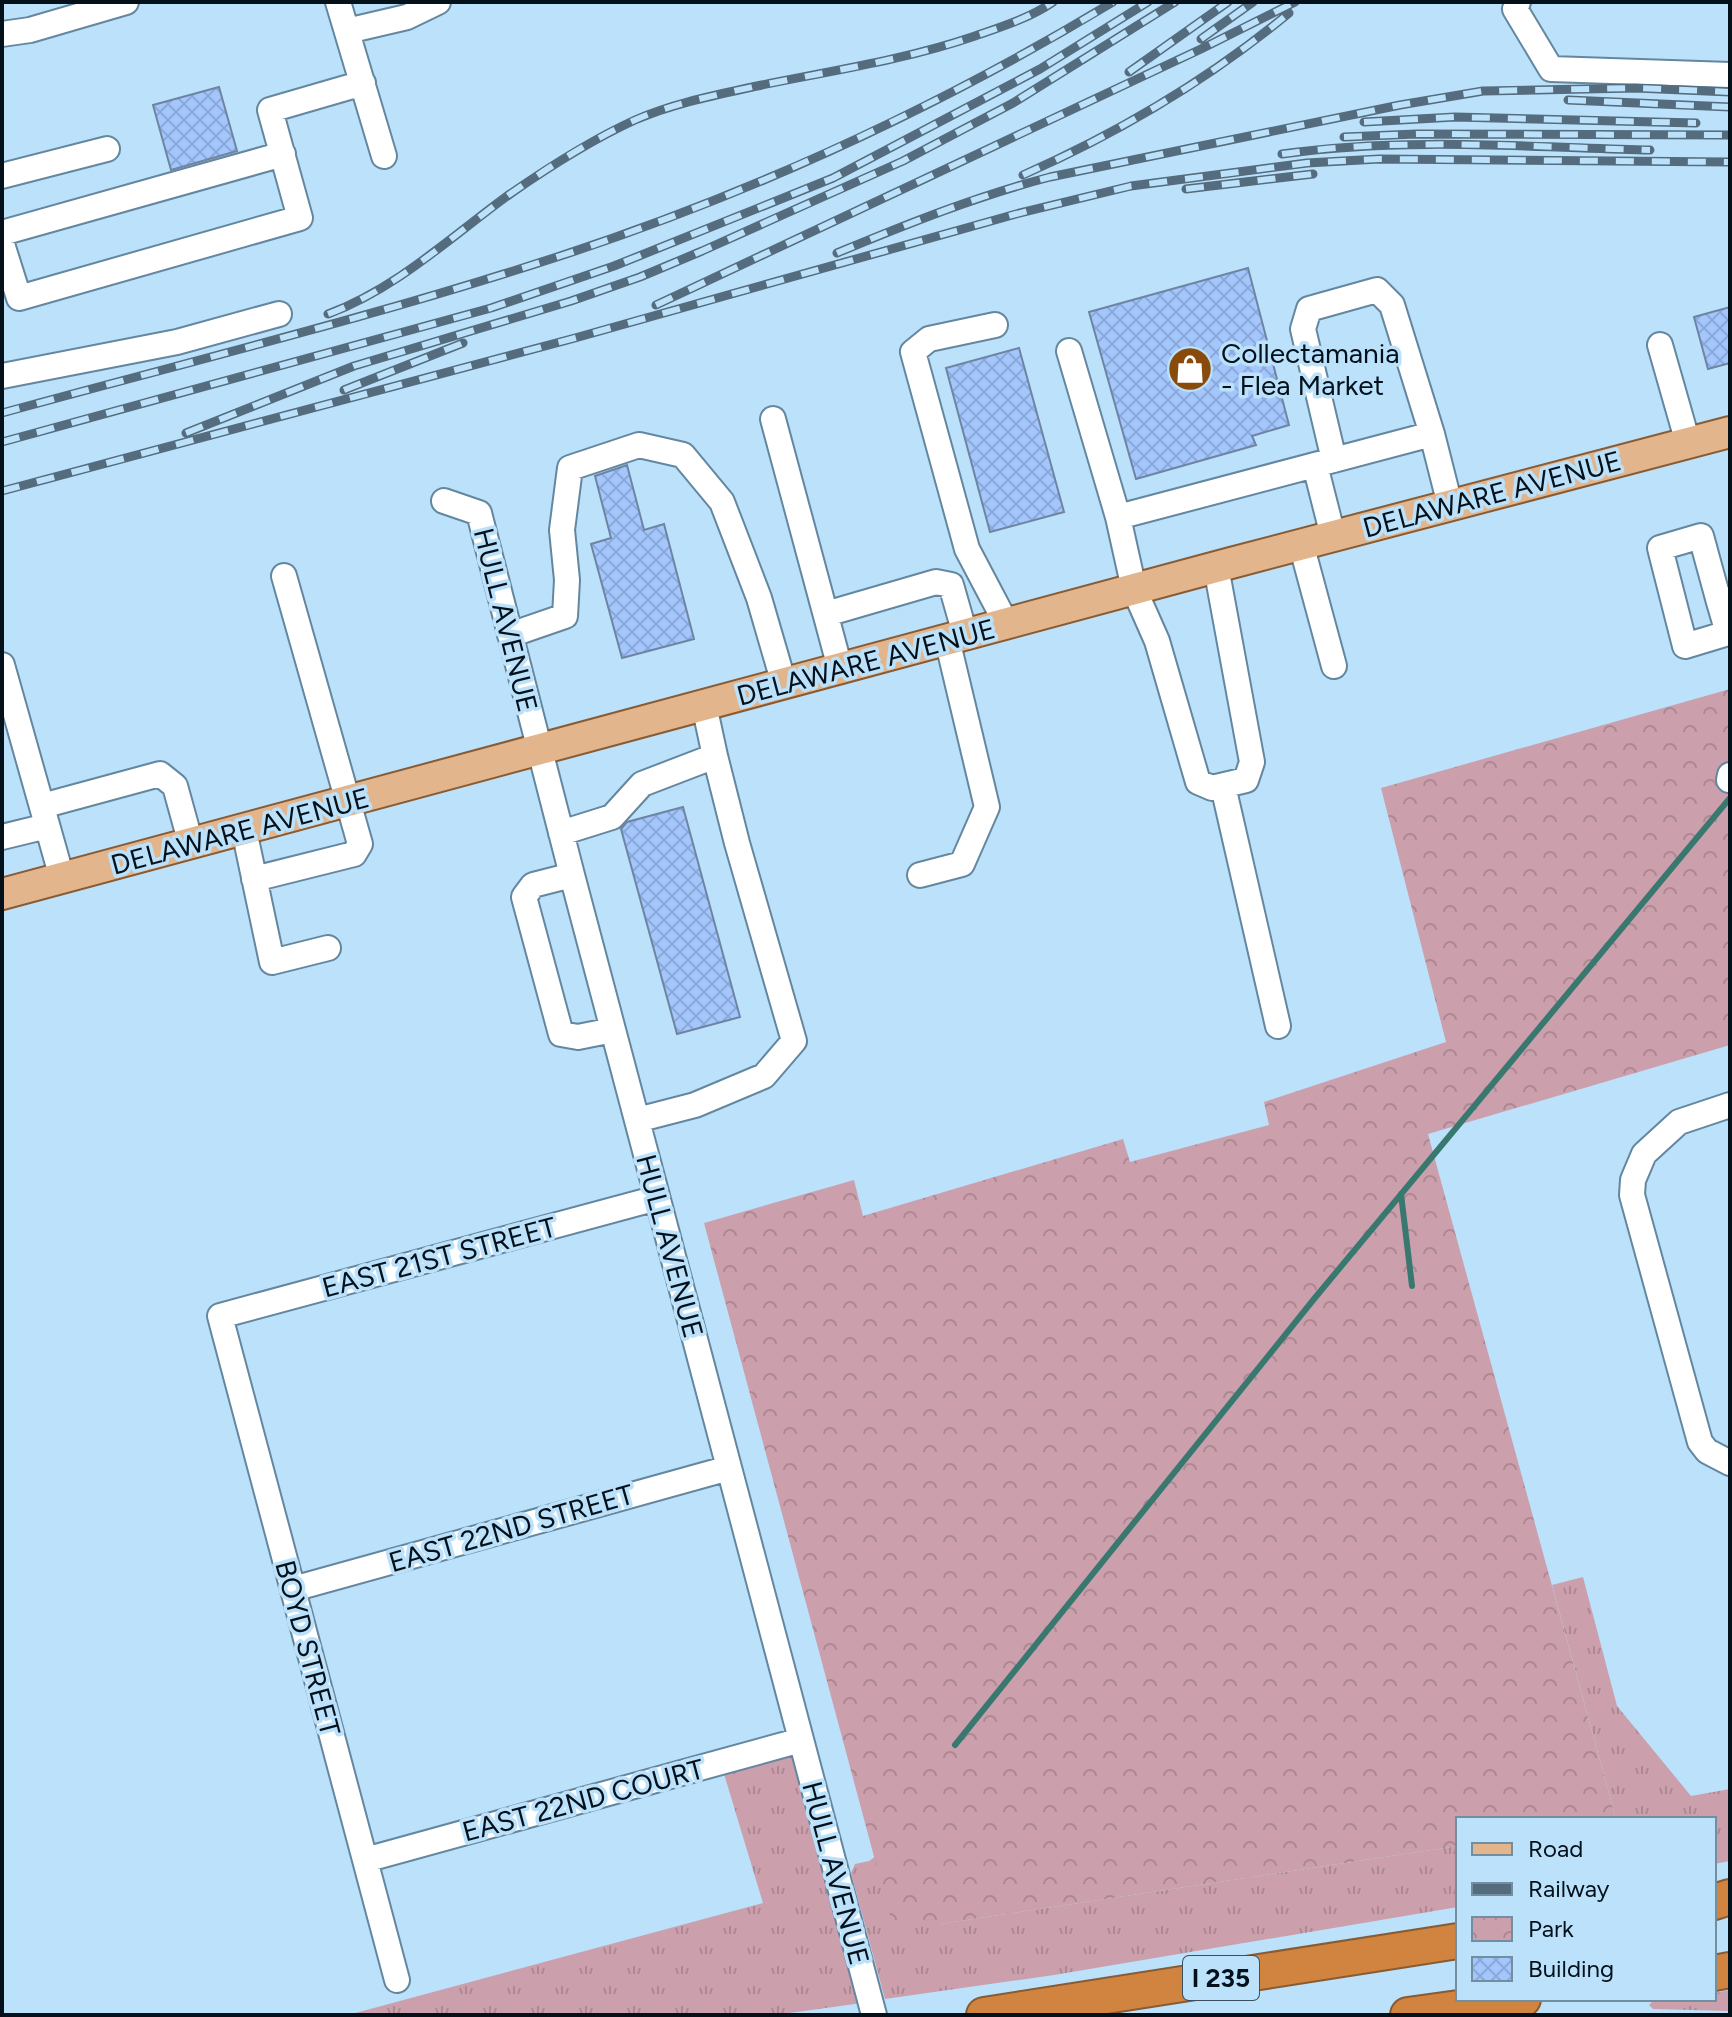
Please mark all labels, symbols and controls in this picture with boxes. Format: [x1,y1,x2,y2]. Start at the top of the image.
place label: Collectamania - Flea Market [1221,336,1400,402]
shop icon: Collectamania - Flea Market [1166,345,1214,393]
street label: DELAWARE AVENUE [1359,443,1625,545]
street label: HULL AVENUE [467,524,545,716]
street label: DELAWARE AVENUE [733,611,999,713]
street label: DELAWARE AVENUE [107,780,373,882]
street label: HULL AVENUE [629,1150,711,1342]
street label: EAST 21ST STREET [318,1209,560,1305]
street label: EAST 22ND STREET [385,1477,638,1579]
street label: BOYD STREET [268,1556,348,1740]
street label: EAST 22ND COURT [458,1751,708,1849]
street label: HULL AVENUE [795,1777,877,1969]
legend [1456,1817,1716,2001]
text: Road [1528,1834,1583,1863]
text: Railway [1528,1874,1610,1903]
text: Park [1528,1914,1574,1943]
text: Building [1528,1954,1614,1983]
road number: I 235 [1183,1956,1259,2000]

